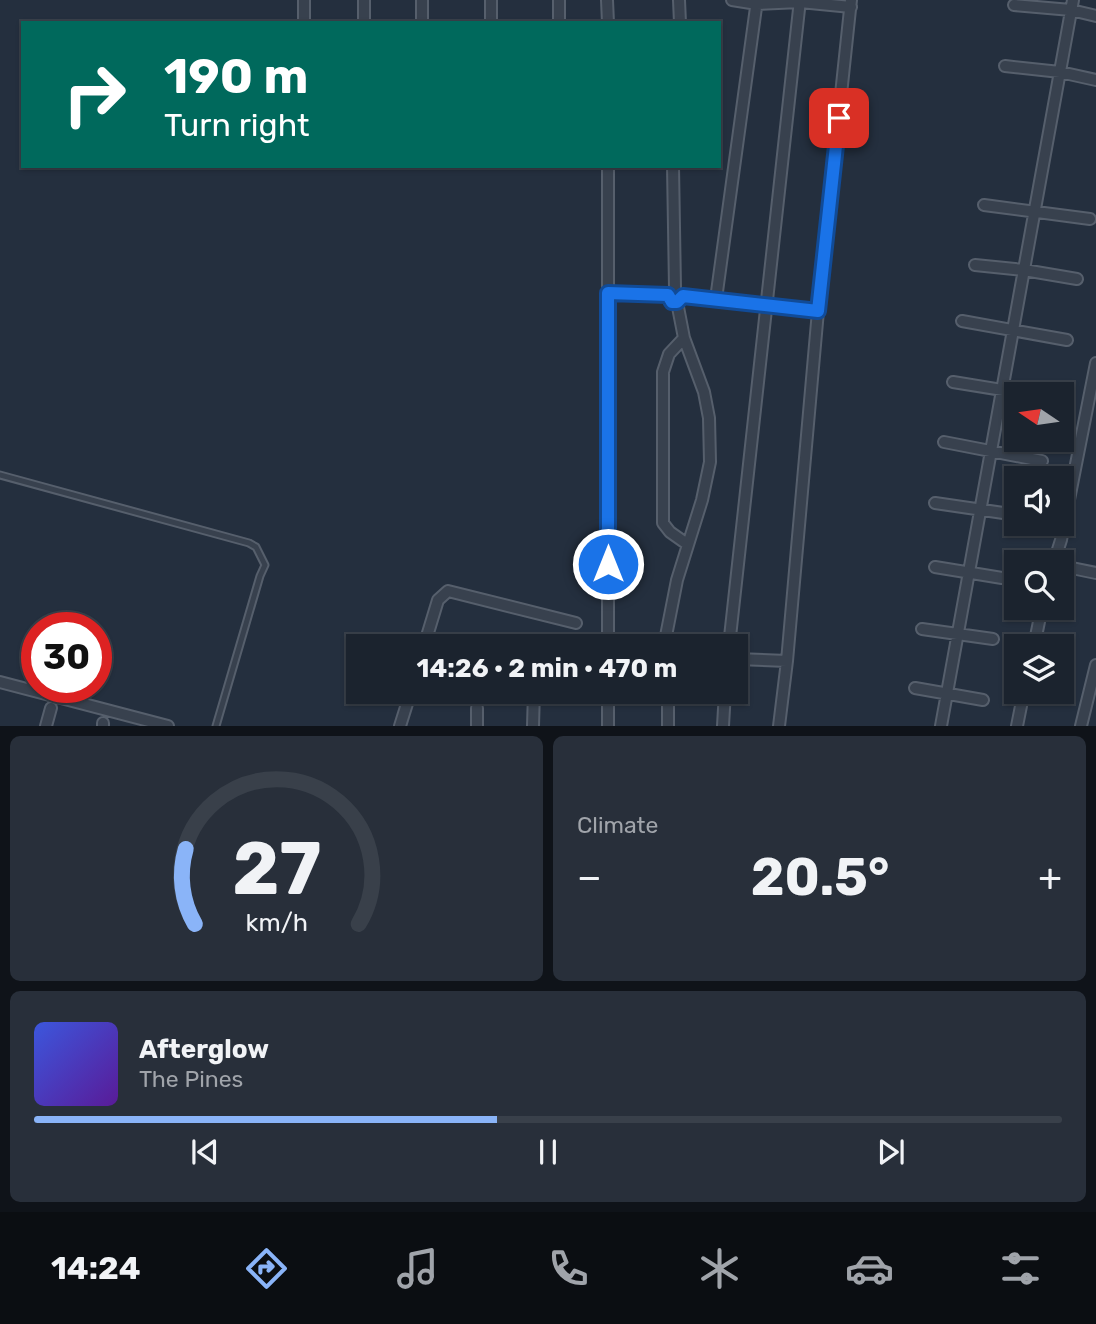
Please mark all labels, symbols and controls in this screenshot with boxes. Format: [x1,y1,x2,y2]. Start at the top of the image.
text: 190 m [164,47,308,105]
icon: right [49,49,140,140]
pin [809,88,869,148]
icon: arrive [820,99,858,137]
text: Turn right [164,106,309,144]
north arrow [1004,382,1074,452]
map controls [1004,382,1074,704]
button: sound [1004,466,1074,536]
position arrow [571,527,645,601]
button: search [1004,550,1074,620]
speed limit sign: 30 [21,612,112,703]
button: layers [1004,634,1074,704]
text: 14:26 · 2 min · 470 m [417,653,677,684]
text: Climate [577,811,658,839]
text: 27 [232,827,321,913]
text: 20.5° [751,846,889,908]
text: − [577,854,602,900]
text: + [1038,854,1062,900]
text: km/h [245,908,308,937]
text: Afterglow [139,1034,269,1065]
text: The Pines [139,1065,243,1093]
icon: previous [186,1133,224,1171]
icon: pause [529,1133,567,1171]
icon: next [872,1133,910,1171]
icon: directions [242,1244,291,1293]
icon: music [393,1244,442,1293]
icon: phone [544,1244,593,1293]
icon: climate [695,1244,744,1293]
icon: car [845,1244,894,1293]
icon: filters [996,1244,1045,1293]
text: 14:24 [51,1249,141,1287]

